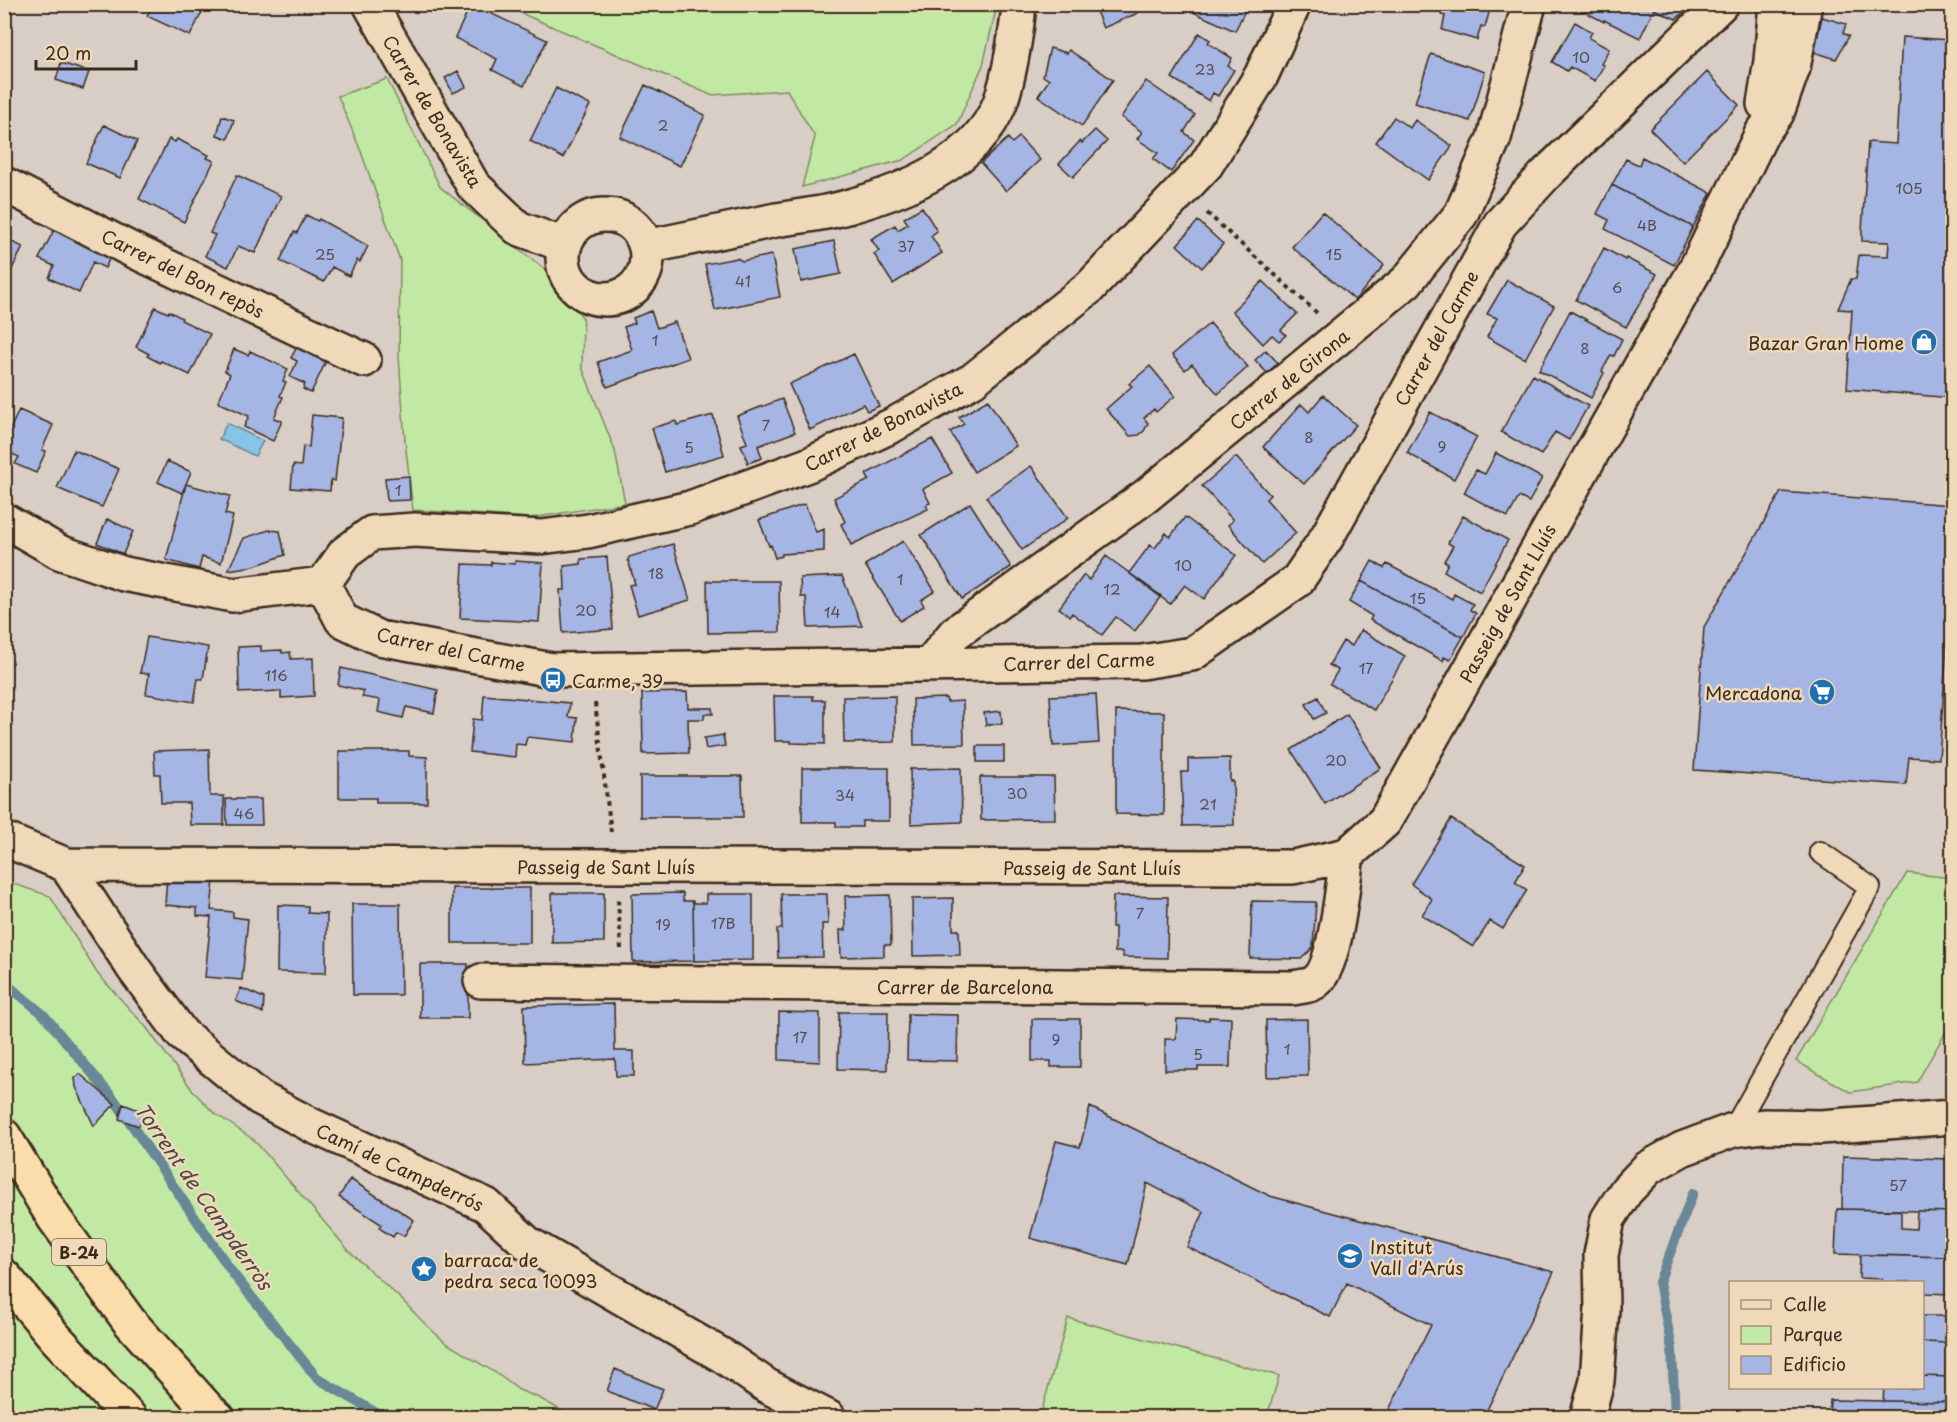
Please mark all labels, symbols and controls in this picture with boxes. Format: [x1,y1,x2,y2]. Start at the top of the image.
street label: Carrer de Bonavista [377,30,490,193]
scale bar [36,33,136,71]
text: 20 m [45,39,91,66]
house number: 10 [1572,45,1590,68]
house number: 23 [1195,57,1215,80]
house number: 2 [658,113,668,136]
house number: 105 [1895,176,1923,199]
house number: 4B [1637,213,1657,236]
street label: Carrer del Bon repòs [97,222,269,324]
house number: 37 [897,234,915,257]
house number: 25 [315,242,335,265]
house number: 15 [1326,242,1342,265]
street label: Carrer del Carme [1387,265,1485,411]
house number: 41 [735,269,751,292]
house number: 6 [1612,275,1622,298]
street label: Carrer de Girona [1223,322,1355,436]
shop icon: Bazar Gran Home [1909,327,1939,357]
house number: 1 [652,328,658,351]
place label: Bazar Gran Home [1748,329,1904,356]
house number: 8 [1580,336,1590,359]
street label: Carrer de Bonavista [799,374,967,478]
house number: 7 [762,413,771,436]
house number: 8 [1304,425,1314,448]
house number: 9 [1438,434,1446,457]
house number: 5 [684,435,694,458]
house number: 1 [395,478,401,501]
street label: Passeig de Sant Lluís [1452,519,1562,687]
house number: 10 [1174,553,1192,576]
house number: 18 [648,561,664,584]
house number: 1 [897,567,903,590]
house number: 12 [1103,577,1121,600]
house number: 15 [1410,586,1426,609]
house number: 20 [575,598,597,621]
house number: 14 [824,600,840,623]
street label: Carrer del Carme [374,620,528,678]
street label: Carrer del Carme [1003,645,1155,677]
house number: 17 [1359,656,1373,679]
house number: 116 [264,663,288,686]
bus stop icon: Carme, 39 [538,665,568,695]
place label: Carme, 39 [572,667,663,694]
supermarket icon: Mercadona [1807,677,1837,707]
place label: Mercadona [1705,679,1803,706]
house number: 20 [1325,748,1347,771]
house number: 30 [1007,781,1027,804]
house number: 34 [835,783,855,806]
house number: 21 [1199,792,1217,815]
house number: 46 [234,801,254,824]
street label: Passeig de Sant Lluís [517,853,695,880]
street label: Passeig de Sant Lluís [1003,854,1181,881]
house number: 7 [1136,901,1145,924]
house number: 17B [711,911,735,934]
house number: 19 [655,912,671,935]
street label: Carrer de Barcelona [877,973,1054,1000]
house number: 17 [793,1025,807,1048]
house number: 9 [1052,1027,1060,1050]
house number: 1 [1284,1037,1290,1060]
house number: 5 [1193,1042,1203,1065]
water label: Torrent de Campderròs [128,1096,281,1297]
street label: Camí de Campderrós [312,1116,488,1218]
house number: 57 [1889,1173,1907,1196]
place label: Institut Vall d'Arús [1370,1233,1463,1281]
road number: B-24 [52,1239,106,1265]
school or university icon: Institut Vall d'Arús [1335,1241,1365,1271]
place label: barraca de pedra seca 10093 [444,1246,597,1294]
place icon: barraca de pedra seca 10093 [409,1254,439,1284]
legend [1729,1281,1924,1389]
text: Calle [1783,1290,1827,1317]
text: Parque [1783,1320,1843,1347]
text: Edificio [1783,1350,1846,1377]

